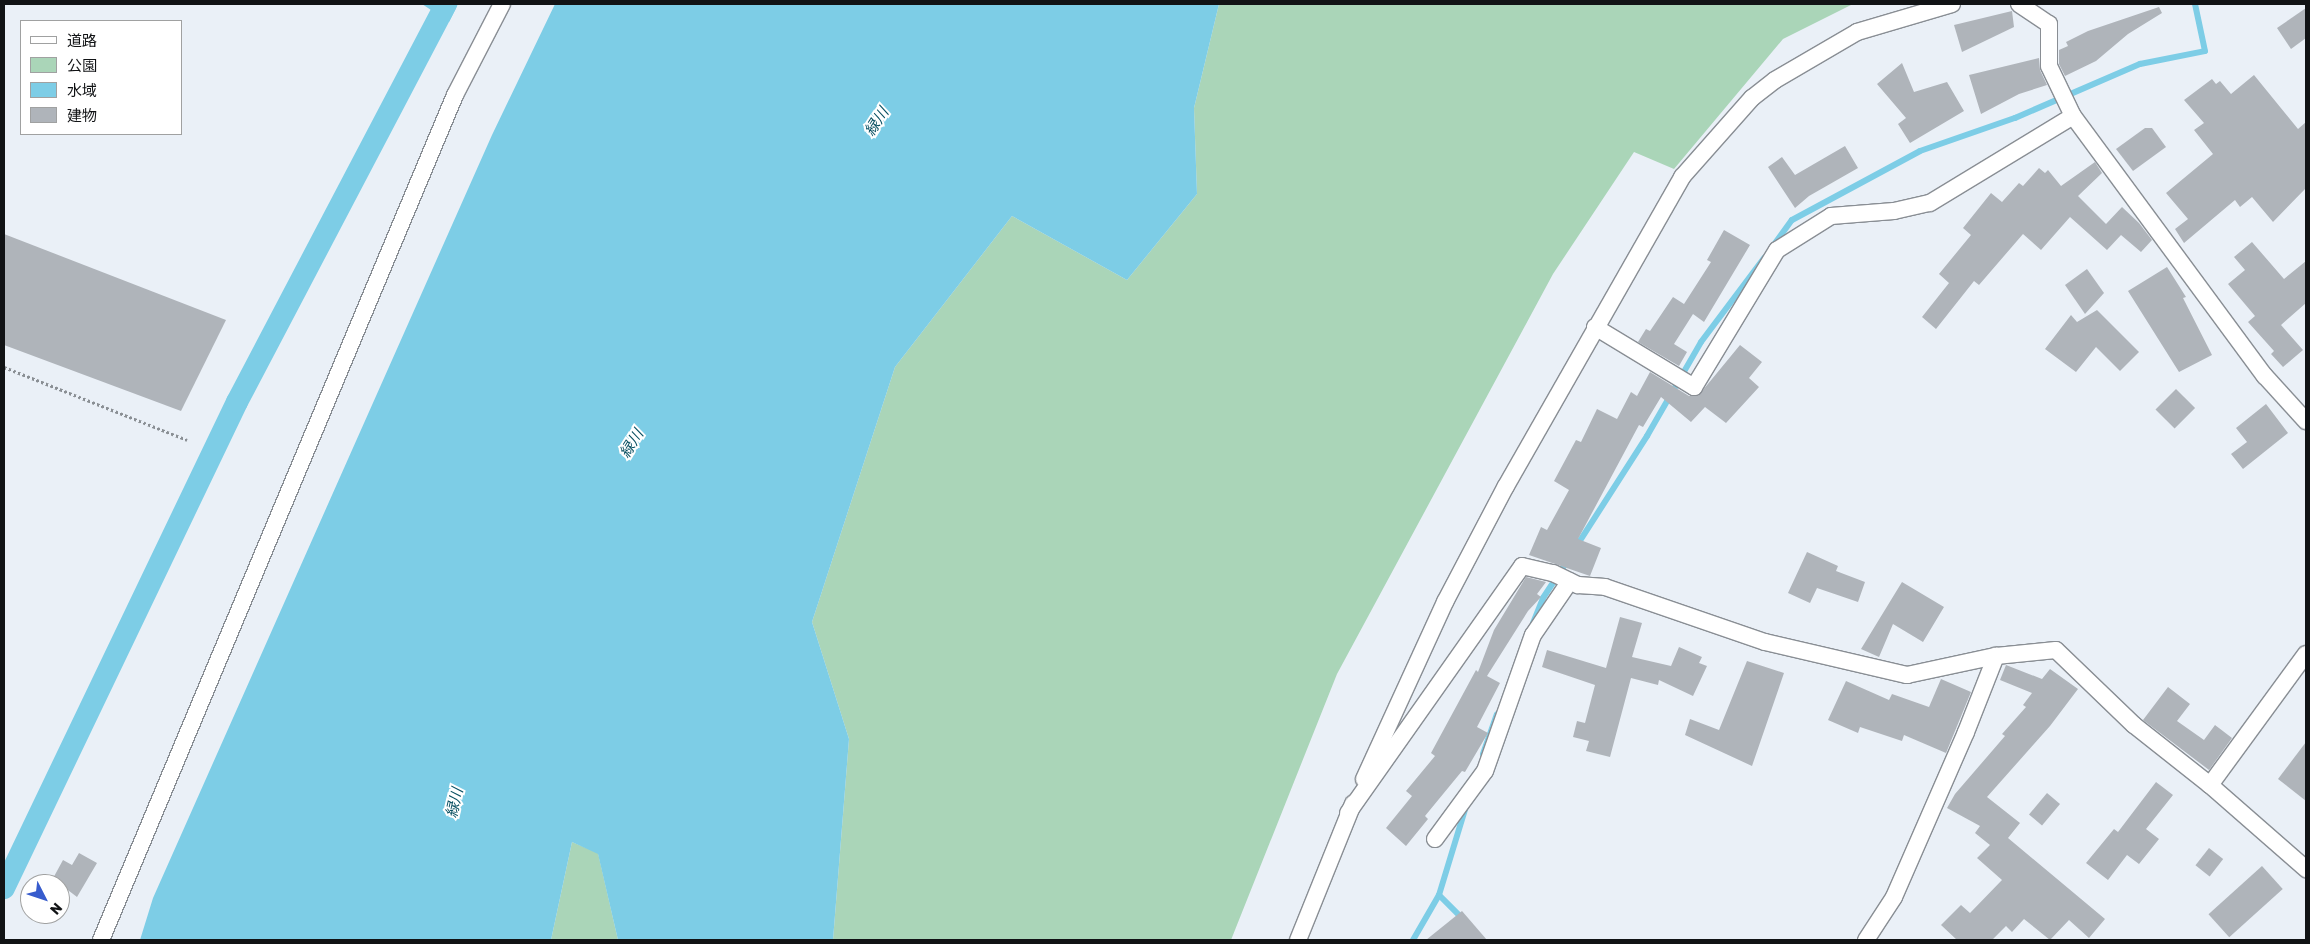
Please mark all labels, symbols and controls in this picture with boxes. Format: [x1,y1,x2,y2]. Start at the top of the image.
legend [20,20,182,135]
text: 道路 [67,32,97,50]
text: 公園 [67,57,97,75]
text: 水域 [67,82,97,100]
water label: 緑川 [861,105,893,139]
text: 建物 [67,107,97,125]
water label: 緑川 [616,427,648,461]
water label: 緑川 [443,786,467,820]
north arrow [20,874,70,924]
text: N [46,899,66,918]

